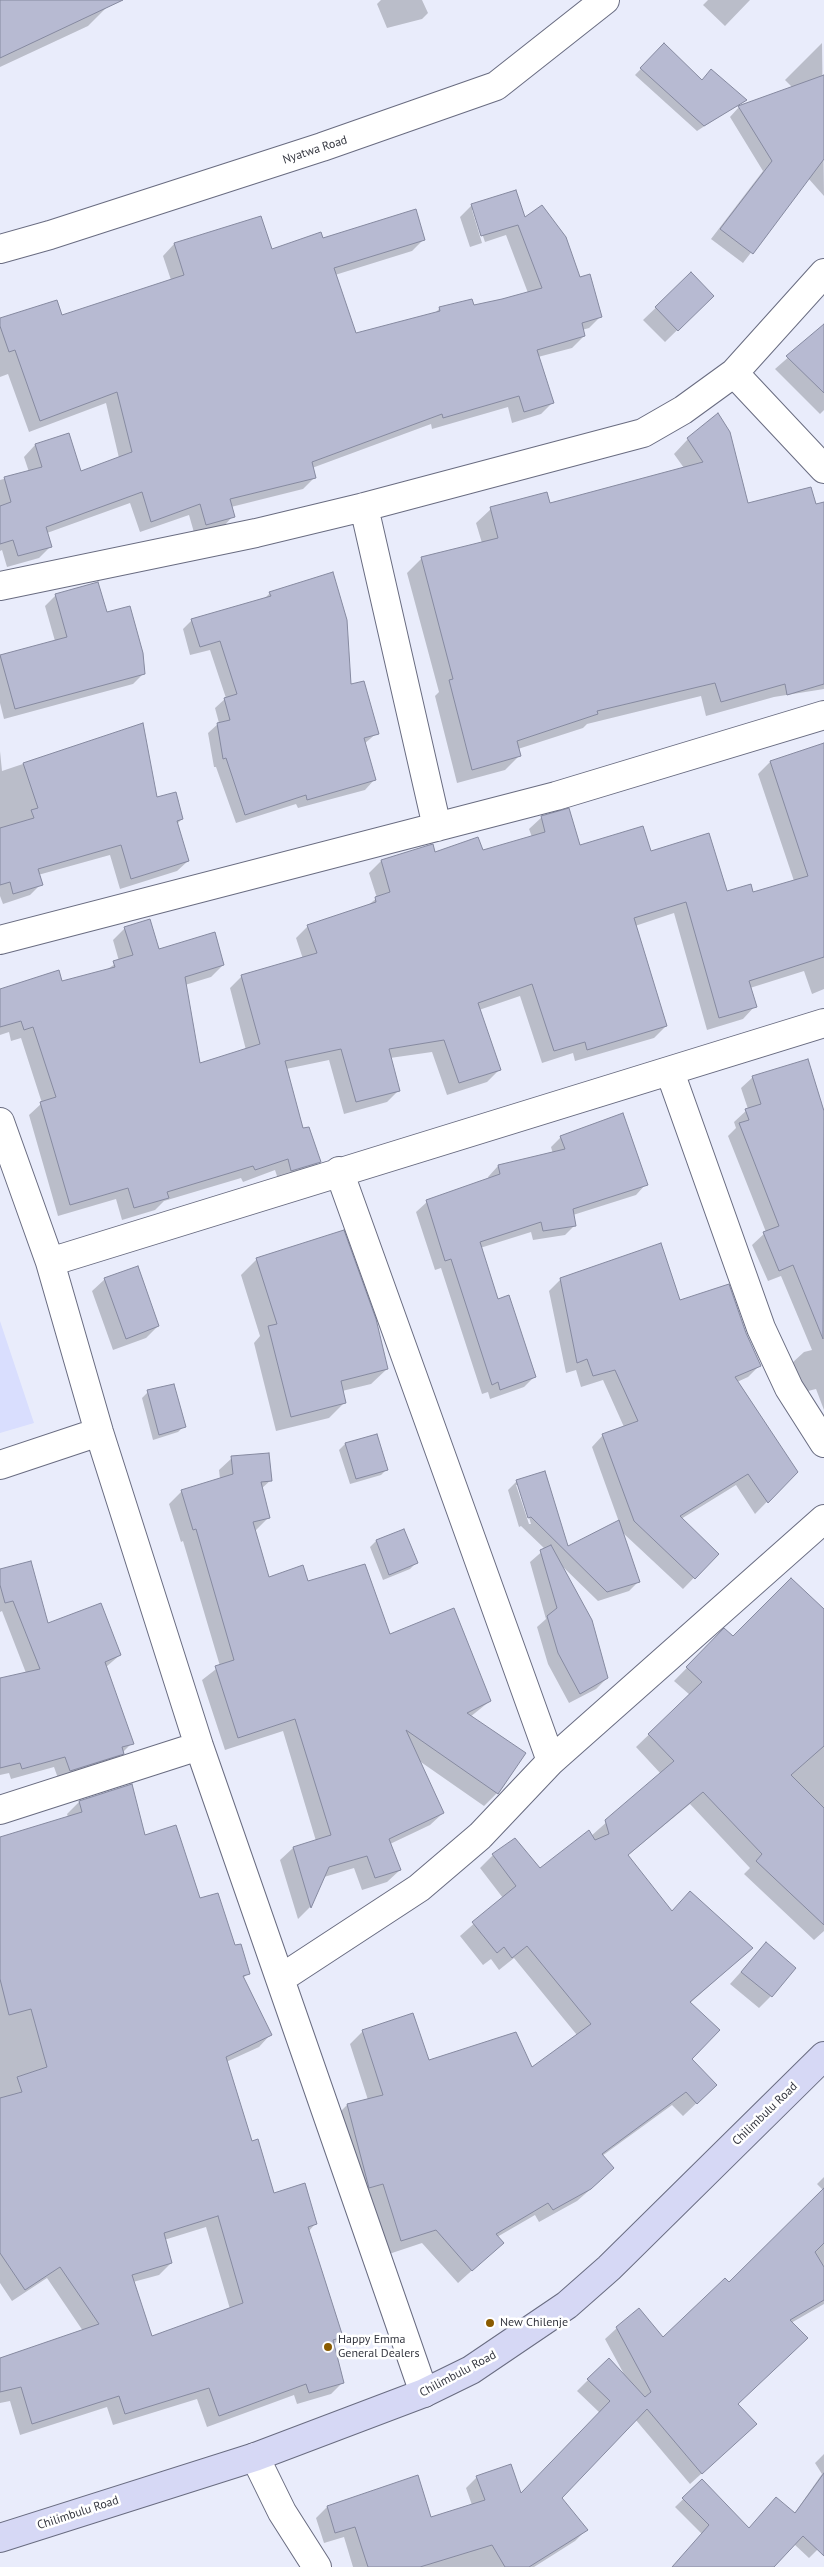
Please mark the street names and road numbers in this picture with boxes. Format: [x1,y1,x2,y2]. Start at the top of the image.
street label: Nyatwa Road [281,133,349,167]
street label: Chilimbulu Road [730,2079,800,2149]
street label: Chilimbulu Road [417,2348,499,2400]
street label: Chilimbulu Road [36,2493,120,2533]

